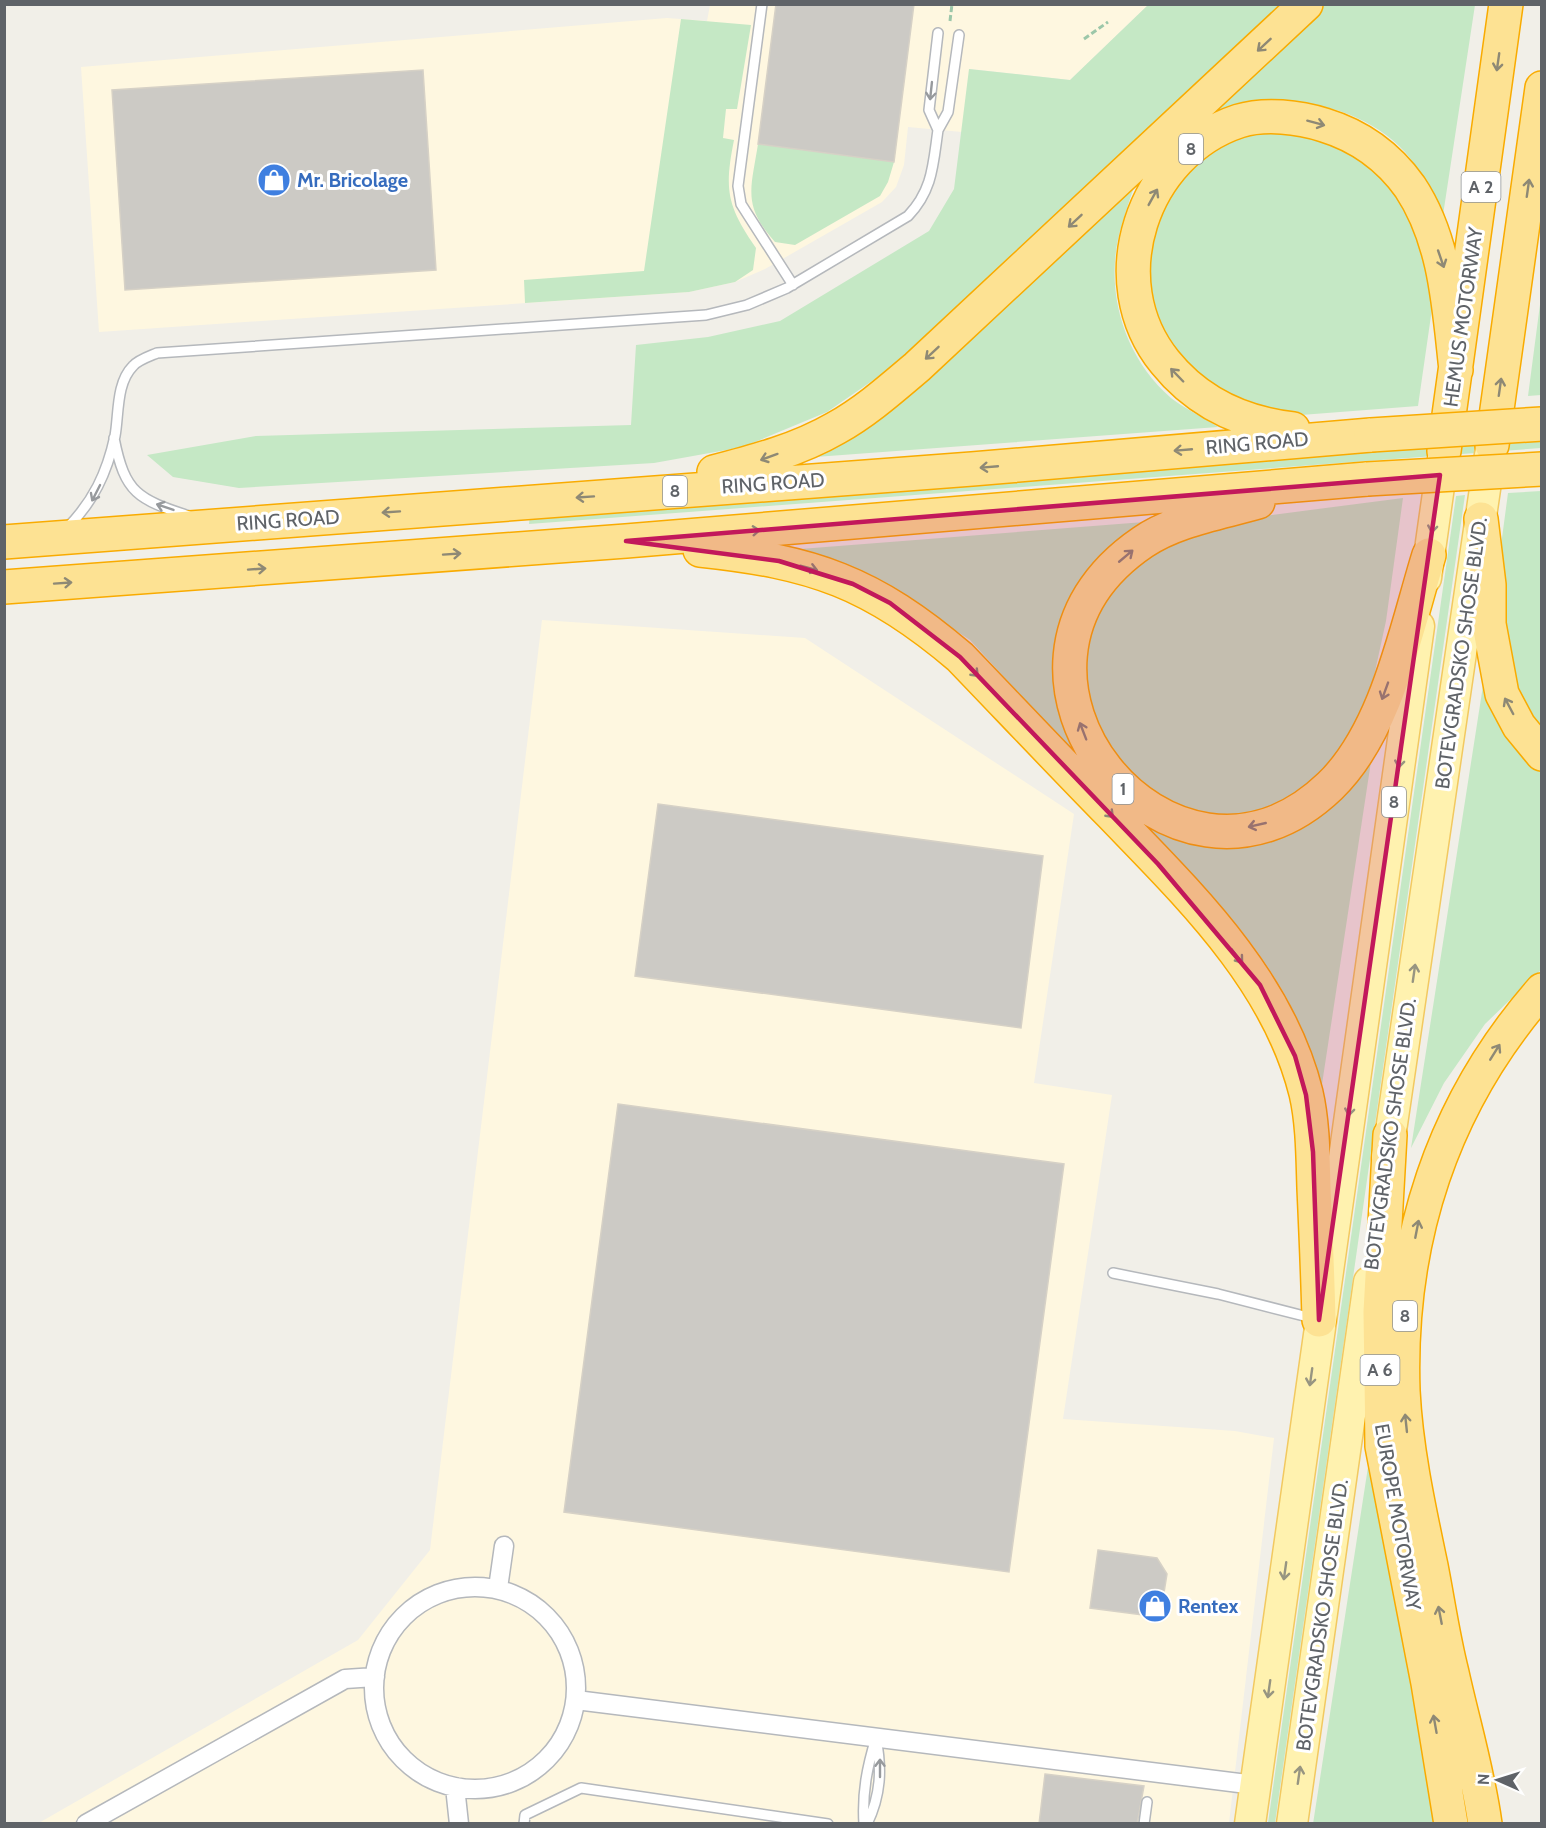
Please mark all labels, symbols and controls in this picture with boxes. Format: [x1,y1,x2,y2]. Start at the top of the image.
one-way arrow [1256,37,1271,52]
one-way arrow [1492,52,1503,72]
one-way arrow [925,80,936,100]
one-way arrow [1306,118,1325,129]
road number: 8 [1179,134,1203,164]
shop icon: Mr. Bricolage [256,162,292,198]
place label: Mr. Bricolage [297,168,408,192]
road number: A 2 [1462,172,1500,202]
one-way arrow [1522,179,1533,199]
one-way arrow [1147,189,1159,206]
one-way arrow [1068,214,1083,228]
street label: HEMUS MOTORWAY [1439,225,1488,408]
one-way arrow [1436,249,1447,268]
one-way arrow [925,346,940,360]
one-way arrow [1169,368,1184,383]
one-way arrow [1494,378,1505,398]
street label: RING ROAD [1205,427,1309,459]
one-way arrow [1174,445,1194,456]
one-way arrow [760,453,779,464]
one-way arrow [979,462,999,473]
street label: RING ROAD [721,467,825,499]
road number: 8 [663,476,687,506]
one-way arrow [89,484,101,502]
one-way arrow [575,492,595,503]
one-way arrow [156,501,175,512]
street label: RING ROAD [236,504,340,536]
one-way arrow [381,507,401,518]
one-way arrow [1428,513,1439,533]
street label: BOTEVGRADSKO SHOSE BLVD. [1430,516,1492,790]
one-way arrow [740,525,760,536]
one-way arrow [441,548,461,559]
one-way arrow [1118,549,1134,562]
one-way arrow [247,563,267,574]
one-way arrow [799,563,818,575]
one-way arrow [52,577,72,588]
one-way arrow [965,662,979,677]
one-way arrow [1379,681,1390,700]
one-way arrow [1503,698,1515,715]
one-way arrow [1077,722,1088,741]
one-way arrow [1395,748,1406,768]
road number: 1 [1112,774,1134,804]
road number: 8 [1382,787,1406,817]
one-way arrow [1100,803,1115,818]
one-way arrow [1248,820,1267,832]
one-way arrow [1231,947,1244,963]
one-way arrow [1408,964,1419,984]
street label: BOTEVGRADSKO SHOSE BLVD. [1359,997,1421,1271]
one-way arrow [1488,1043,1501,1060]
one-way arrow [1345,1096,1356,1116]
one-way arrow [1412,1220,1423,1240]
road number: 8 [1393,1301,1417,1331]
road number: A 6 [1360,1355,1400,1385]
one-way arrow [1306,1367,1317,1387]
one-way arrow [1400,1414,1411,1434]
street label: EUROPE MOTORWAY [1370,1422,1426,1613]
street label: BOTEVGRADSKO SHOSE BLVD. [1291,1478,1353,1752]
one-way arrow [1280,1560,1291,1580]
shop icon: Rentex [1137,1588,1173,1624]
place label: Rentex [1178,1594,1238,1618]
one-way arrow [1434,1606,1445,1625]
one-way arrow [1263,1679,1274,1698]
one-way arrow [1429,1715,1440,1735]
north arrow [1468,1750,1528,1810]
one-way arrow [874,1758,886,1778]
one-way arrow [1294,1766,1305,1786]
text: N [1474,1773,1493,1785]

